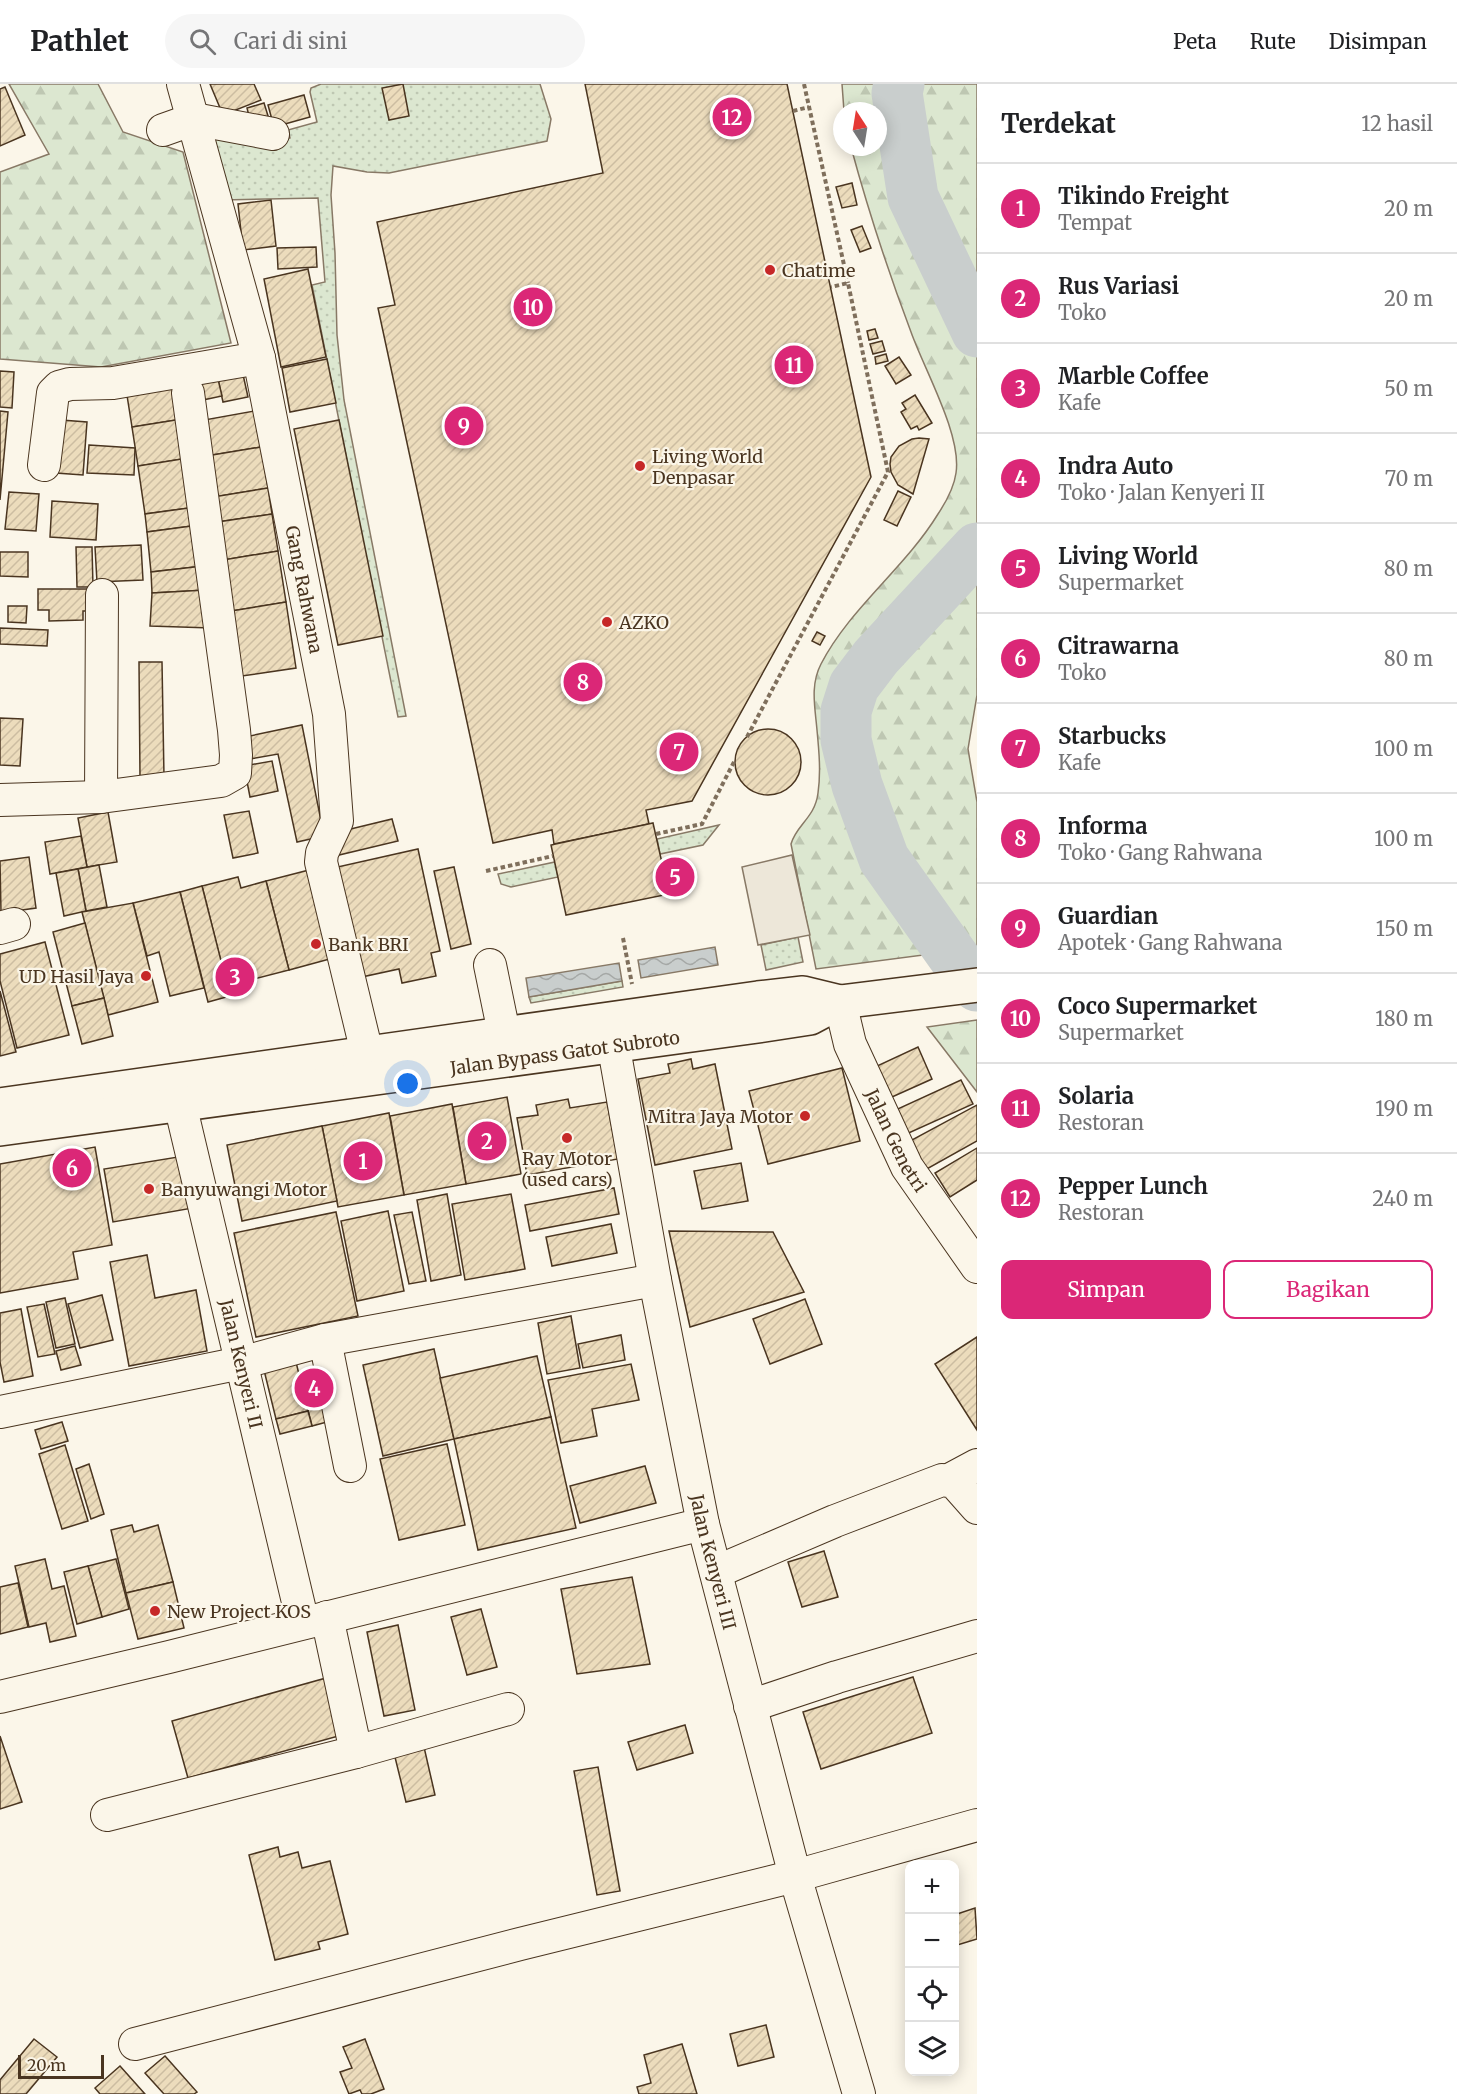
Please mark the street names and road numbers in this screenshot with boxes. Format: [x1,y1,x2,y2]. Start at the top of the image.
street label: Gang Rahwana [281,524,328,656]
street label: Jalan Bypass Gatot Subroto [448,1025,681,1079]
street label: Jalan Genetri [860,1084,932,1196]
street label: Jalan Kenyeri II [215,1296,268,1431]
street label: Jalan Kenyeri III [686,1491,742,1632]

